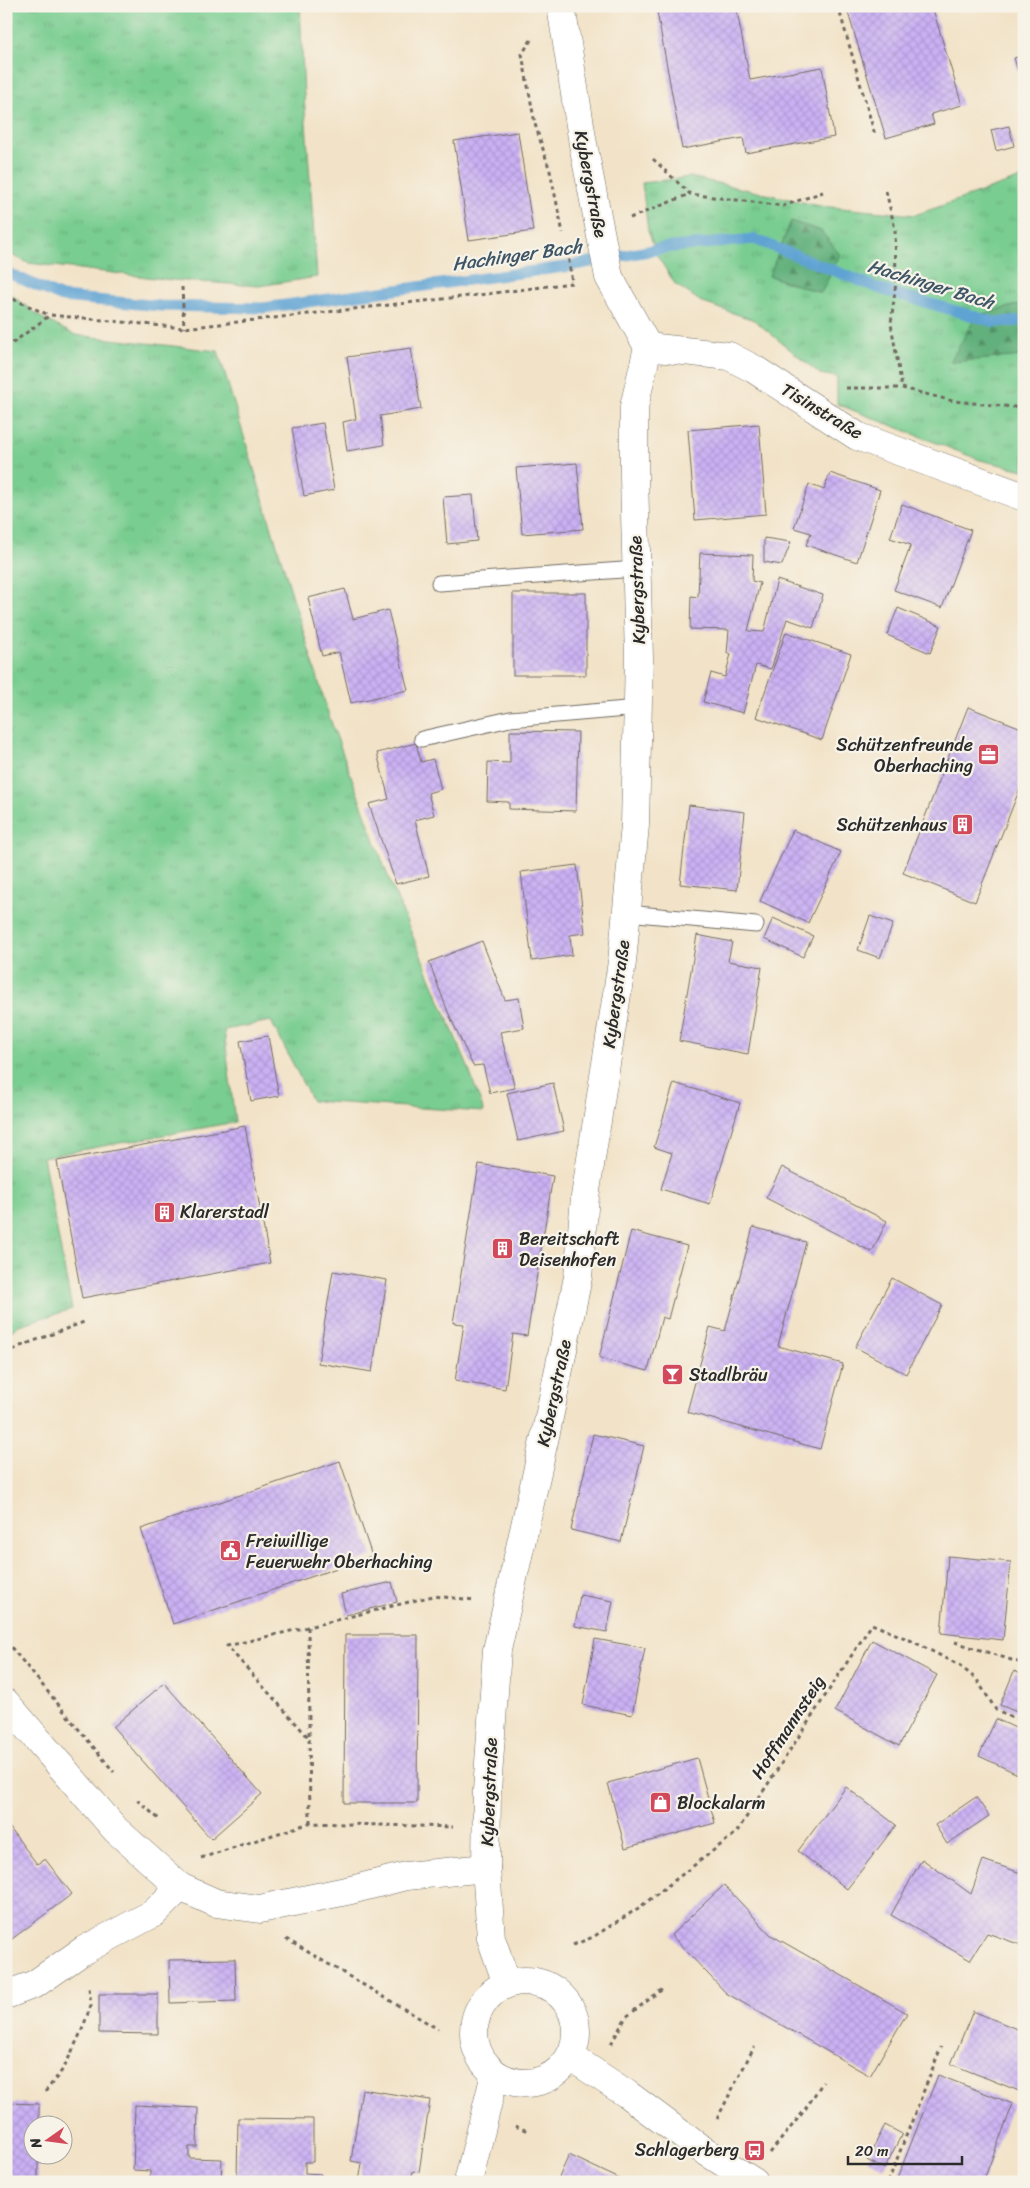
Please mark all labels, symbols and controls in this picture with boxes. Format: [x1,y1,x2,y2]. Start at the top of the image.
street label: Kybergstraße [565,128,617,241]
water label: Hachinger Bach [450,229,586,280]
water label: Hachinger Bach [864,249,1000,319]
street label: Tisinstraße [775,374,869,448]
street label: Kybergstraße [619,535,655,645]
place label: Schützenfreunde Oberhaching [836,729,973,782]
office icon: Schützenfreunde Oberhaching [977,743,1001,767]
place label: Schützenhaus [836,809,948,841]
building icon: Schützenhaus [951,813,975,837]
street label: Kybergstraße [593,938,639,1050]
place label: Klarerstadl [180,1196,270,1228]
building icon: Klarerstadl [152,1200,176,1224]
place label: Bereitschaft Deisenhofen [519,1223,620,1276]
building icon: Bereitschaft Deisenhofen [491,1237,515,1261]
street label: Kybergstraße [527,1336,581,1449]
place label: Stadlbräu [689,1359,768,1391]
bar icon: Stadlbräu [661,1363,685,1387]
place label: Freiwillige Feuerwehr Oberhaching [246,1525,433,1578]
public building icon: Freiwillige Feuerwehr Oberhaching [218,1539,242,1563]
street label: Hoffmannsteig [742,1668,834,1786]
street label: Kybergstraße [471,1737,507,1847]
place label: Blockalarm [677,1787,766,1819]
shop icon: Blockalarm [649,1791,673,1815]
north arrow [22,2116,72,2166]
scale bar [848,2133,961,2165]
place label: Schlagerberg [635,2134,739,2166]
text: N [22,2135,49,2152]
bus stop icon: Schlagerberg [743,2138,767,2162]
text: 20 m [855,2138,889,2164]

